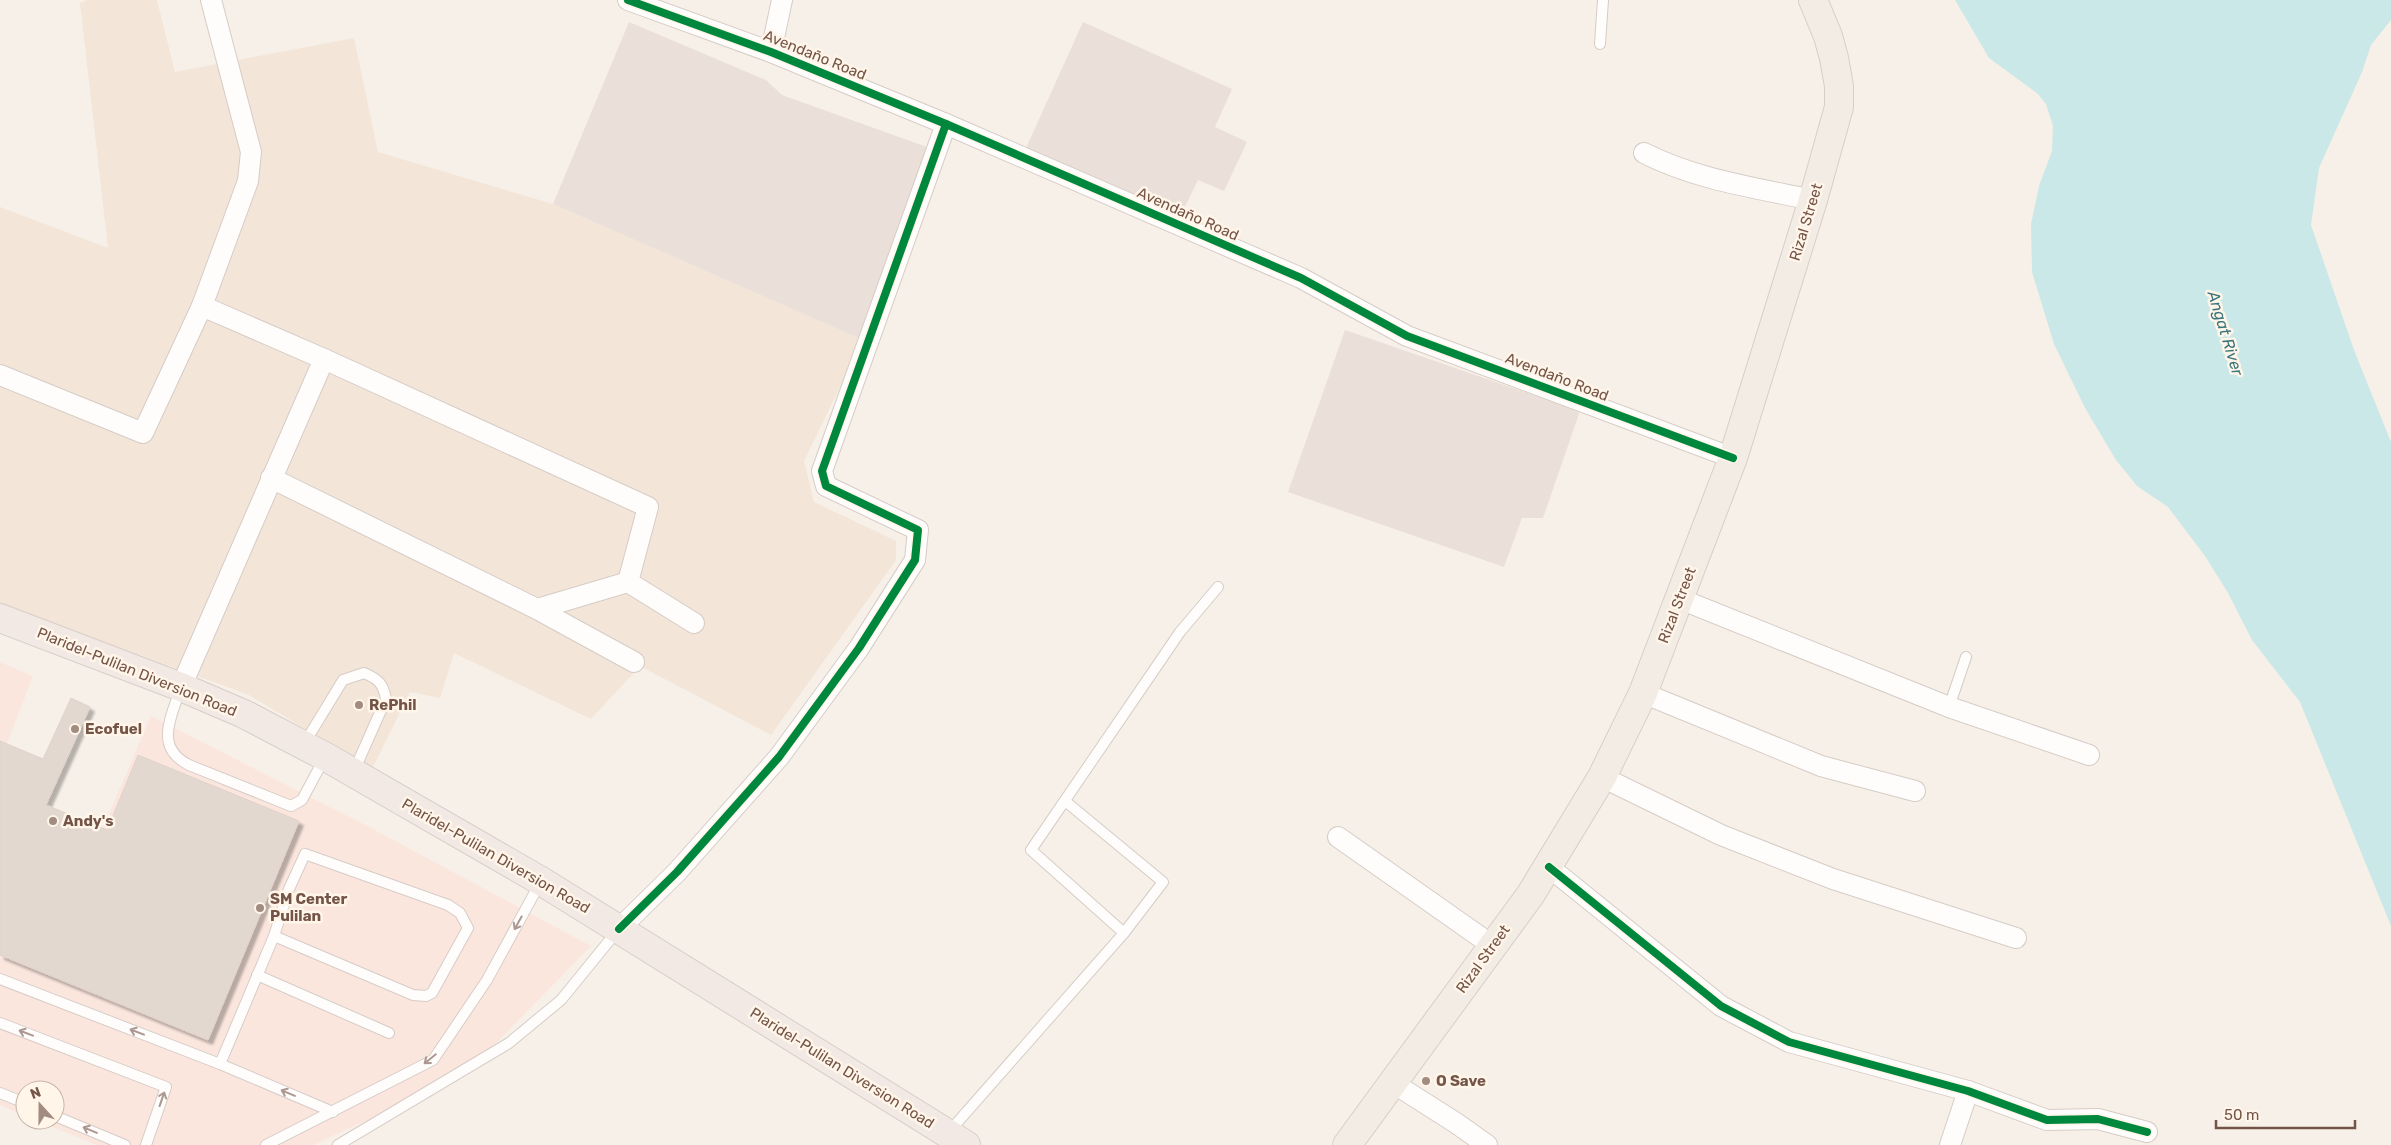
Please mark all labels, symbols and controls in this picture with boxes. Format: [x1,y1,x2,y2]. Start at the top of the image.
street label: Avendaño Road [761,26,869,84]
street label: Rizal Street [1786,181,1826,263]
street label: Avendaño Road [1134,184,1242,244]
water label: Angat River [2203,288,2248,379]
street label: Avendaño Road [1503,349,1611,405]
street label: Rizal Street [1654,564,1700,646]
street label: Plaridel-Pulilan Diversion Road [34,624,240,720]
place label: RePhil [369,696,417,714]
marker: RePhil [353,699,365,711]
place label: Ecofuel [85,720,142,738]
marker: Ecofuel [69,723,81,735]
street label: Plaridel-Pulilan Diversion Road [399,795,593,917]
place label: Andy's [63,812,113,830]
marker: Andy's [47,815,59,827]
place label: SM Center Pulilan [270,890,347,925]
marker: SM Center Pulilan [254,902,266,914]
one-way arrow [513,916,523,931]
street label: Rizal Street [1452,921,1514,997]
street label: Plaridel-Pulilan Diversion Road [747,1004,937,1132]
one-way arrow [130,1027,145,1036]
one-way arrow [19,1028,34,1037]
one-way arrow [423,1054,437,1064]
place label: O Save [1436,1072,1486,1090]
marker: O Save [1420,1075,1432,1087]
north arrow [15,1080,65,1130]
text: N [28,1084,43,1103]
one-way arrow [281,1088,296,1098]
one-way arrow [157,1091,167,1107]
scale bar [2216,1098,2355,1130]
text: 50 m [2224,1106,2259,1124]
one-way arrow [83,1125,98,1135]

